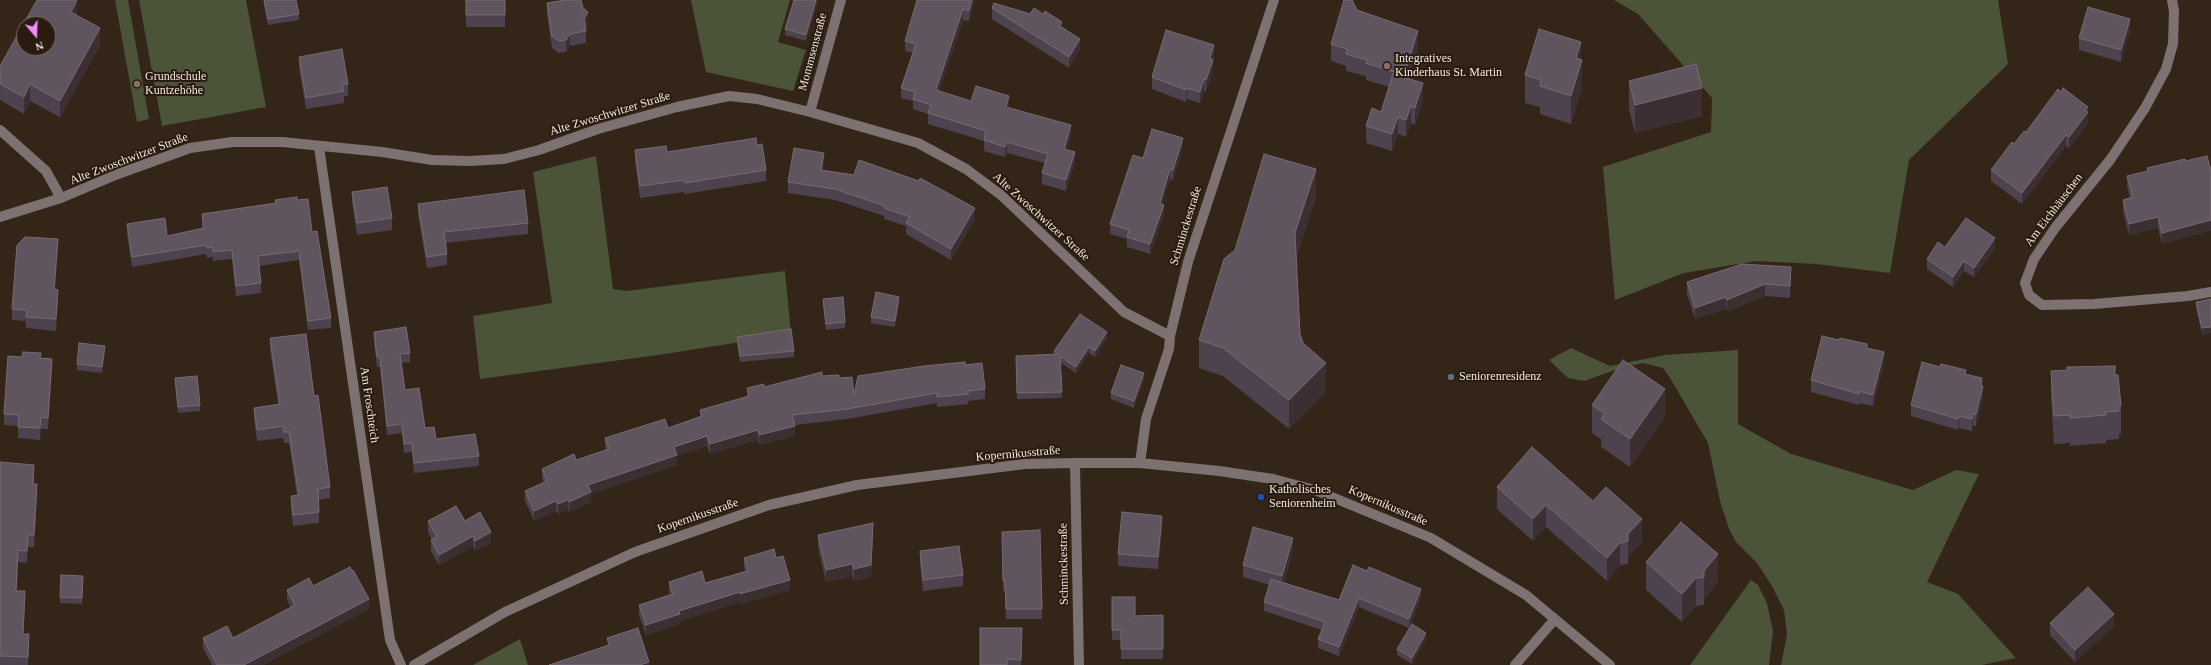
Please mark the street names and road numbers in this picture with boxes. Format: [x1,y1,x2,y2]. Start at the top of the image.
street label: Mommsenstraße [796,12,830,92]
street label: Alte Zwoschwitzer Straße [548,89,672,139]
street label: Alte Zwoschwitzer Straße [68,130,190,188]
street label: Alte Zwoschwitzer Straße [990,170,1092,264]
street label: Am Eichhäuschen [2022,171,2086,249]
street label: Schminckestraße [1167,185,1205,267]
street label: Am Froschteich [357,366,381,444]
street label: Kopernikusstraße [975,443,1061,465]
street label: Kopernikusstraße [1346,483,1430,529]
street label: Kopernikusstraße [656,495,740,537]
street label: Schminckestraße [1056,523,1072,605]

